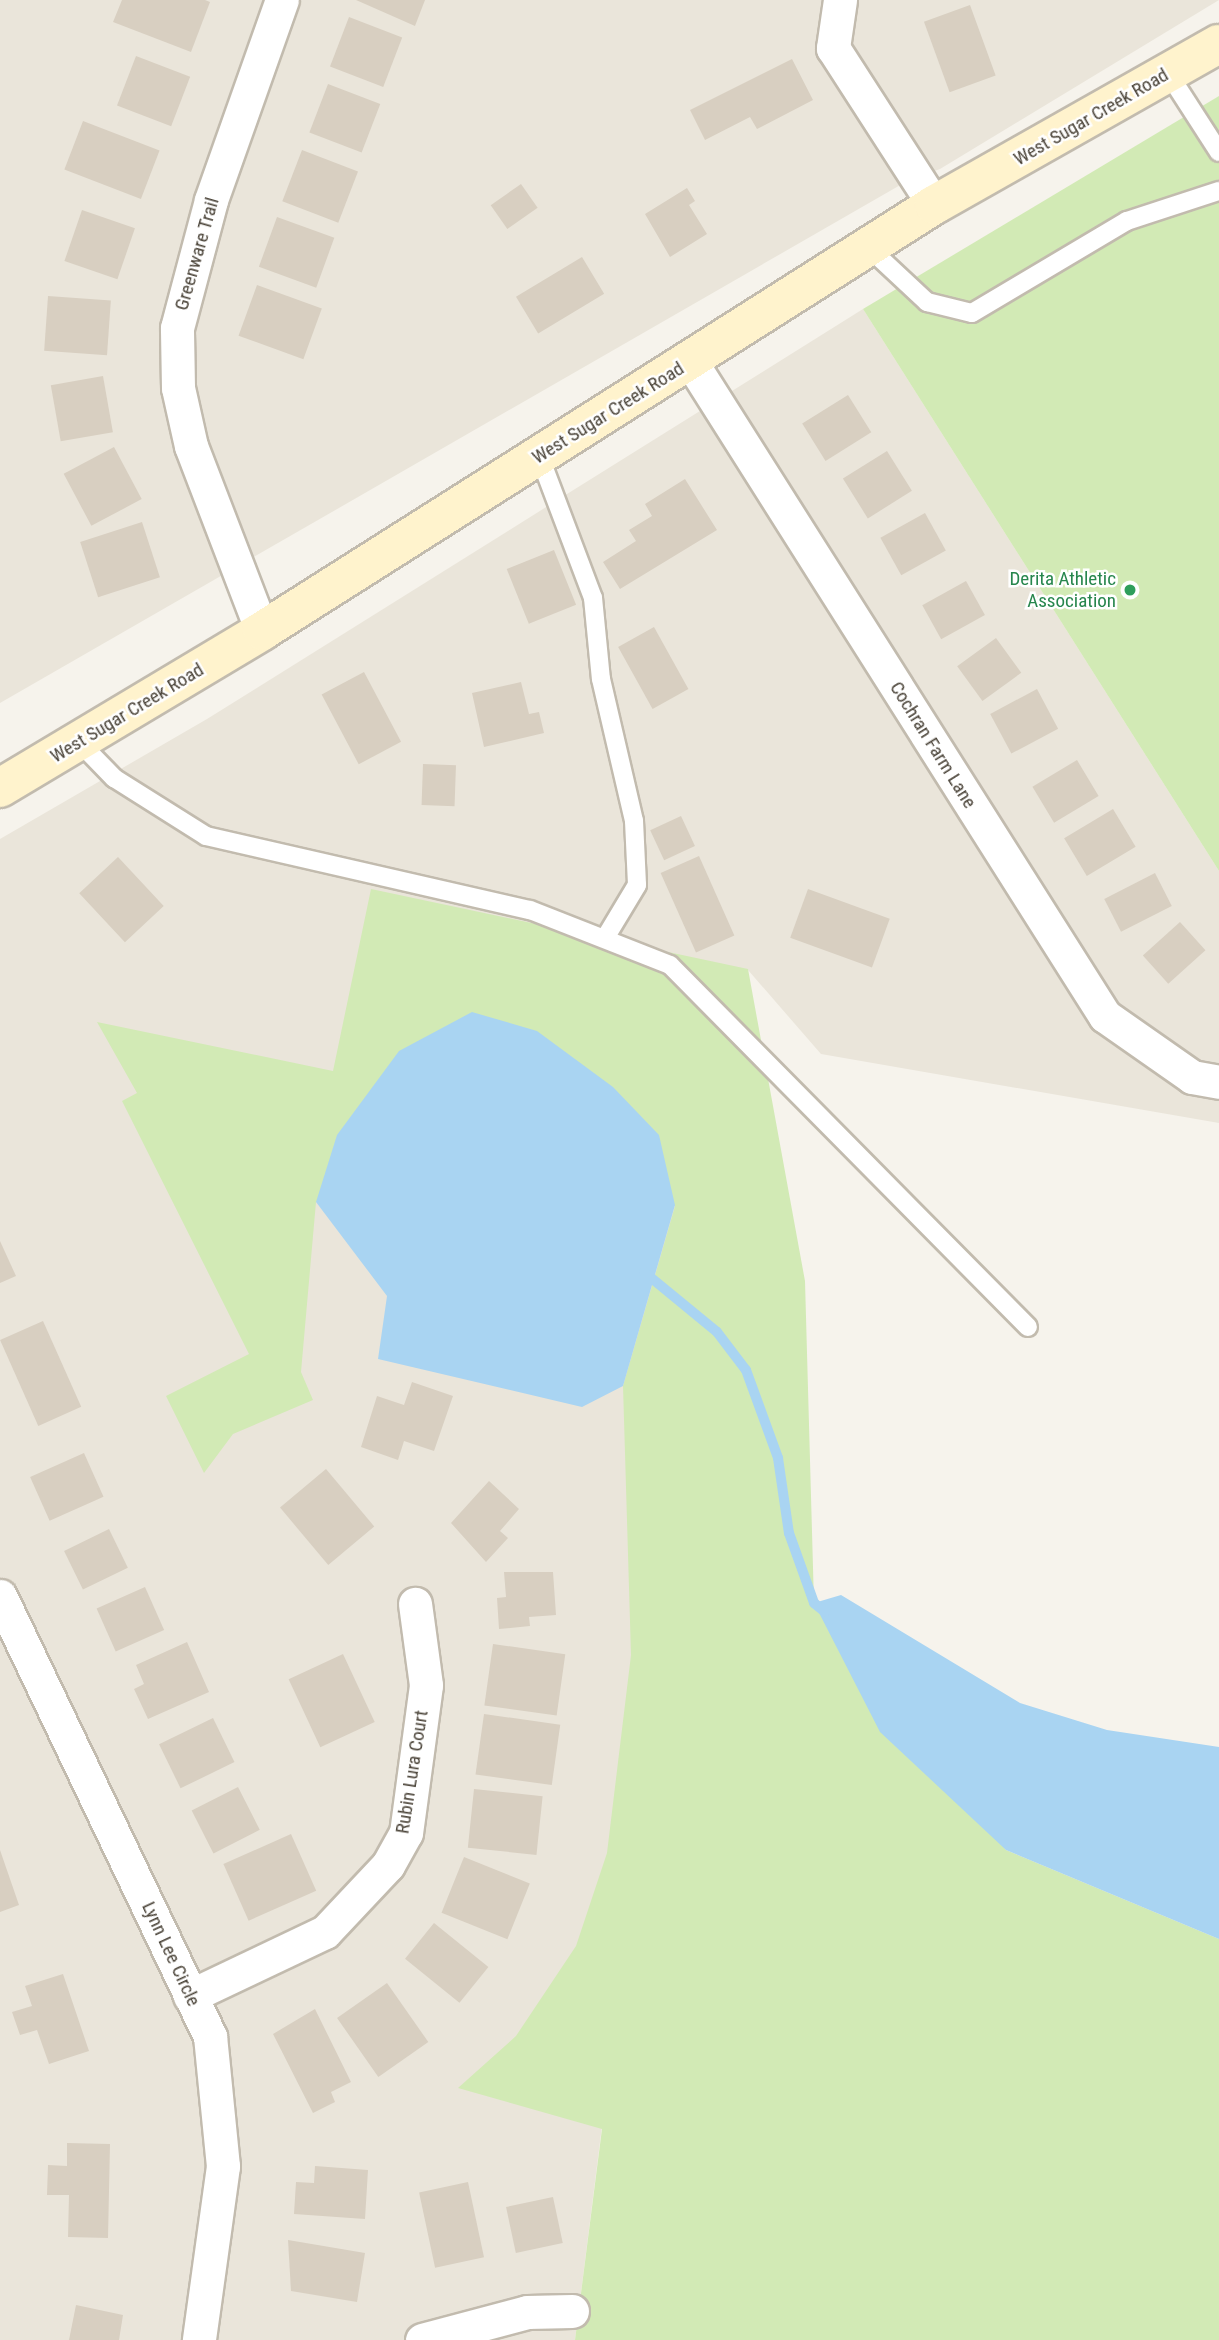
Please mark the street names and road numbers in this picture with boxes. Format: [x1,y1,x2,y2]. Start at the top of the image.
street label: West Sugar Creek Road [1010,63,1172,171]
street label: Greenware Trail [170,195,224,313]
street label: West Sugar Creek Road [528,357,688,469]
street label: West Sugar Creek Road [46,658,208,768]
street label: Cochran Farm Lane [885,677,981,813]
street label: Rubin Lura Court [391,1709,433,1835]
street label: Lynn Lee Circle [137,1898,205,2010]

